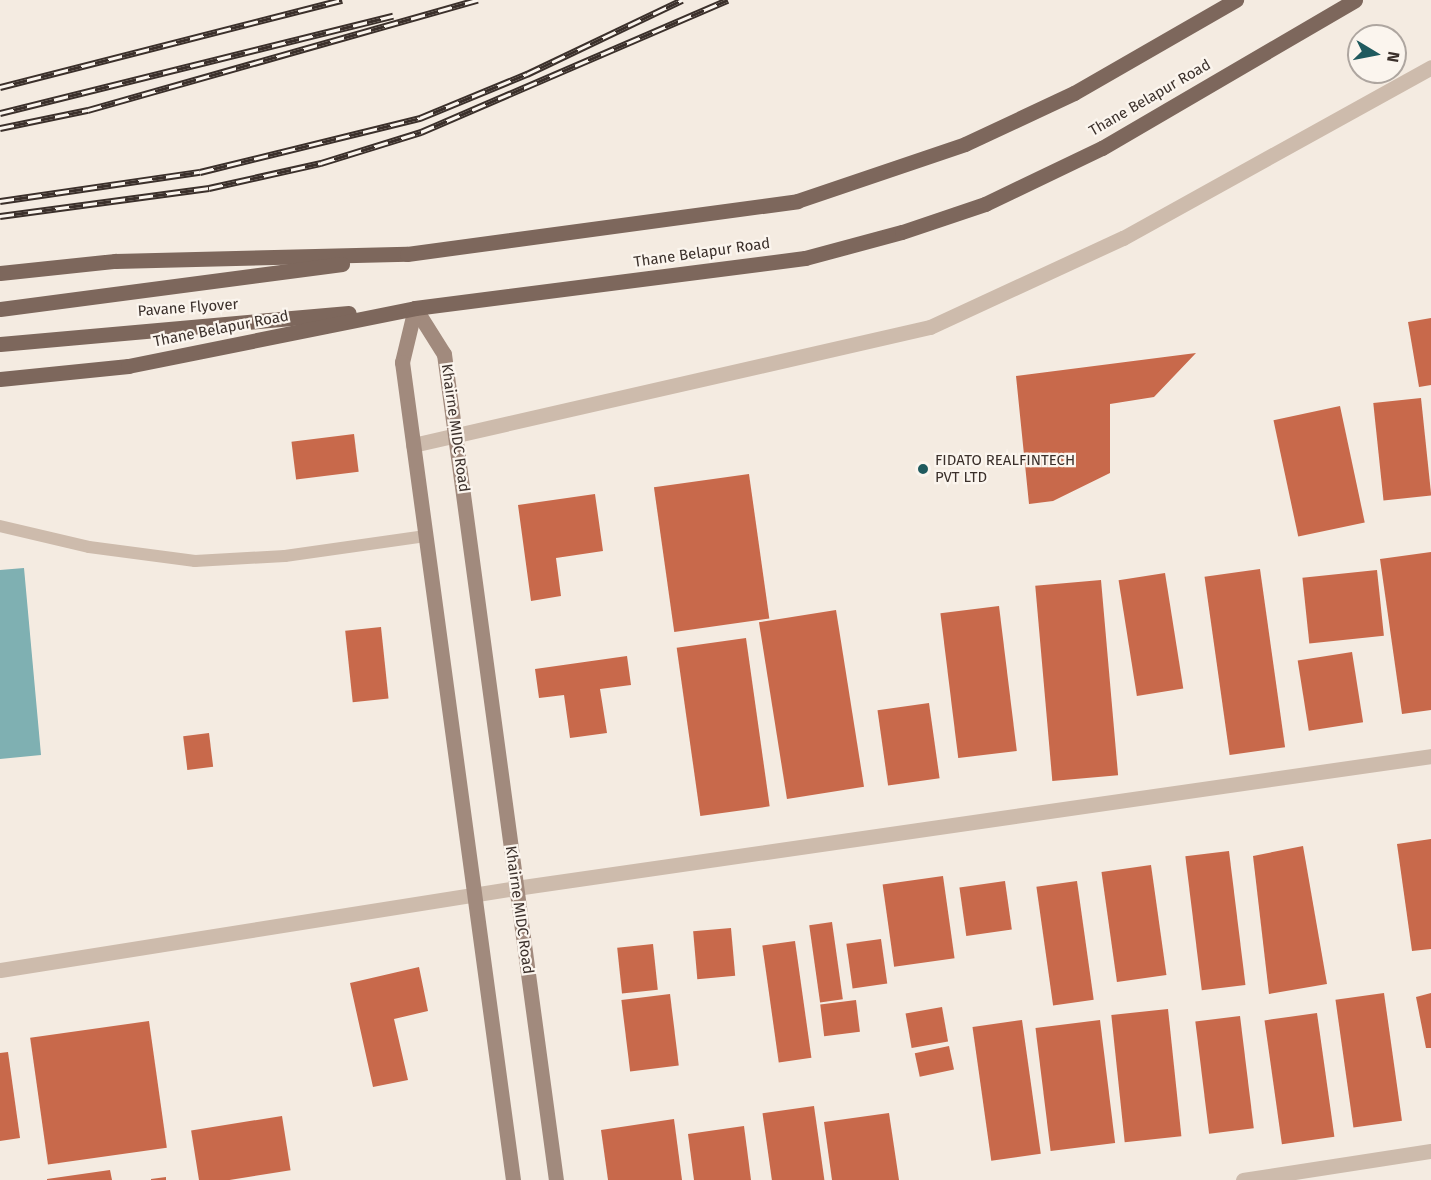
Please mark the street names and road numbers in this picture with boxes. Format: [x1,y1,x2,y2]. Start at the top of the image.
street label: Thane Belapur Road [1086,56,1214,140]
street label: Thane Belapur Road [633,235,771,271]
street label: Pavane Flyover [137,296,239,320]
street label: Thane Belapur Road [152,307,290,351]
street label: Khairne MIDC Road [437,363,473,493]
street label: Khairne MIDC Road [501,845,537,975]

